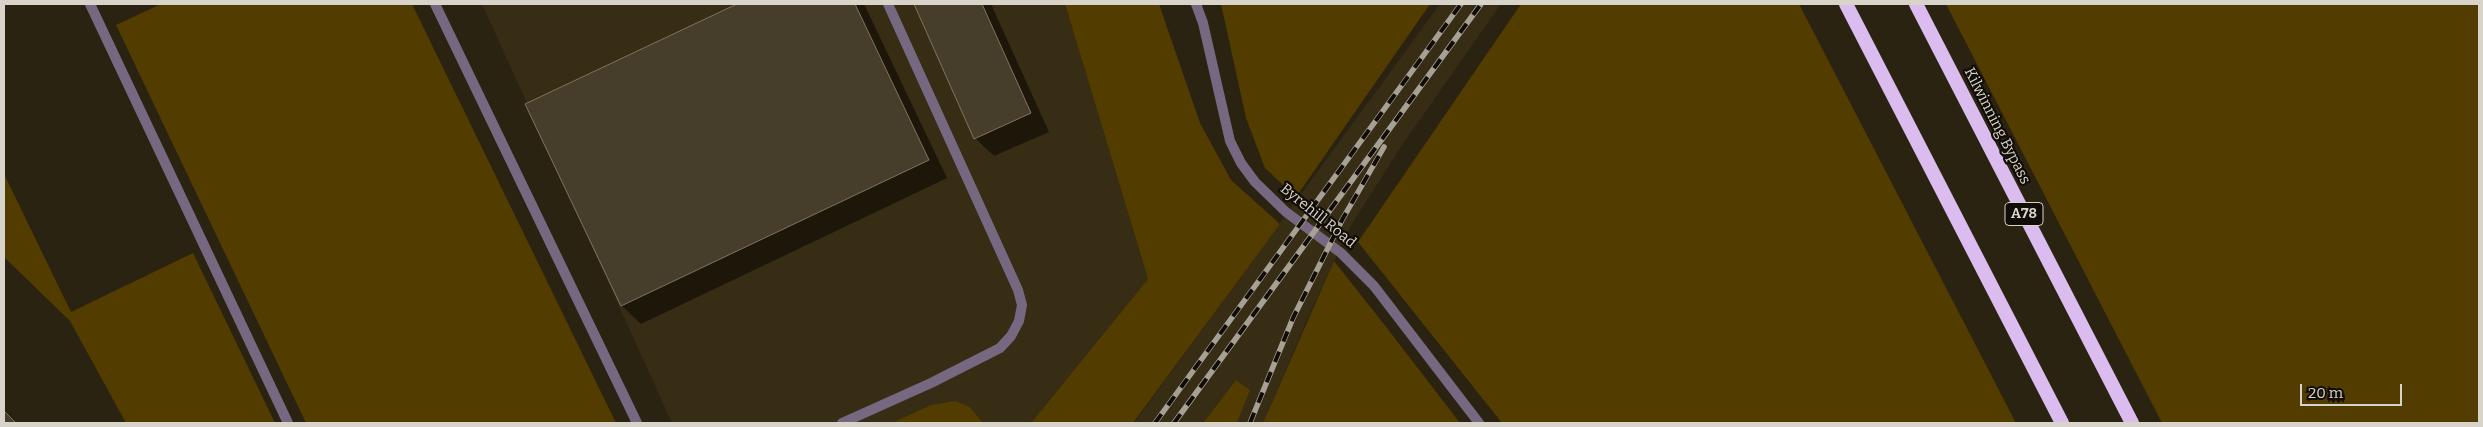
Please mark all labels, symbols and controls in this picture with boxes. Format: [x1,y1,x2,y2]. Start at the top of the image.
street label: Kilwinning Bypass [1960,65,2034,187]
street label: Byrehill Road [1276,180,1360,252]
road number: A78 [2005,202,2043,225]
scale bar [2303,374,2406,406]
text: 20 m [2308,384,2343,402]

